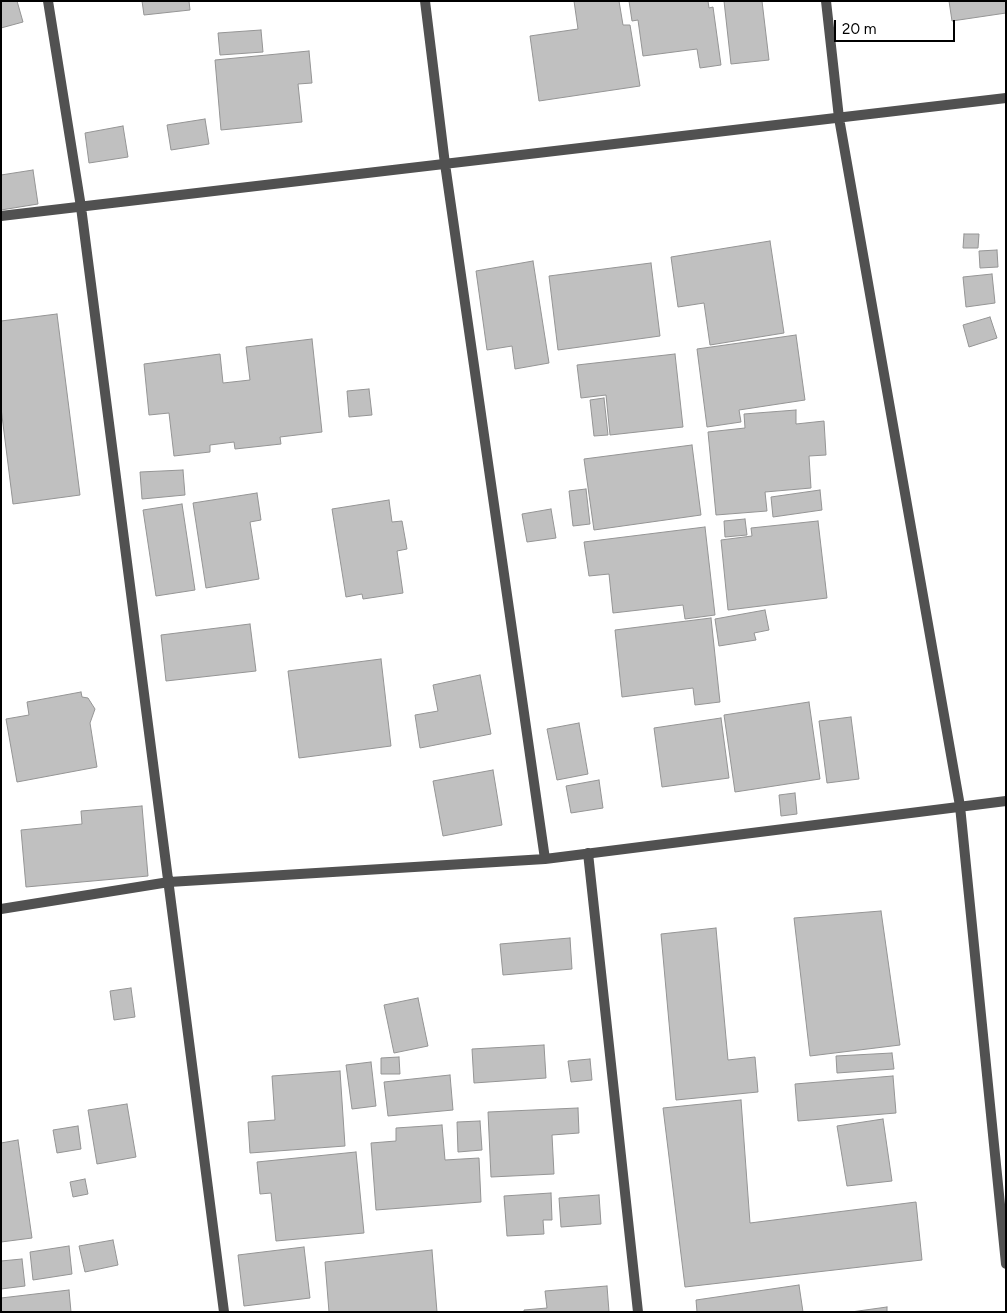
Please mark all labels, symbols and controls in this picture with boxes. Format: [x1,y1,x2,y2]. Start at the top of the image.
scale bar [837,10,958,42]
text: 20 m [842,20,876,38]

